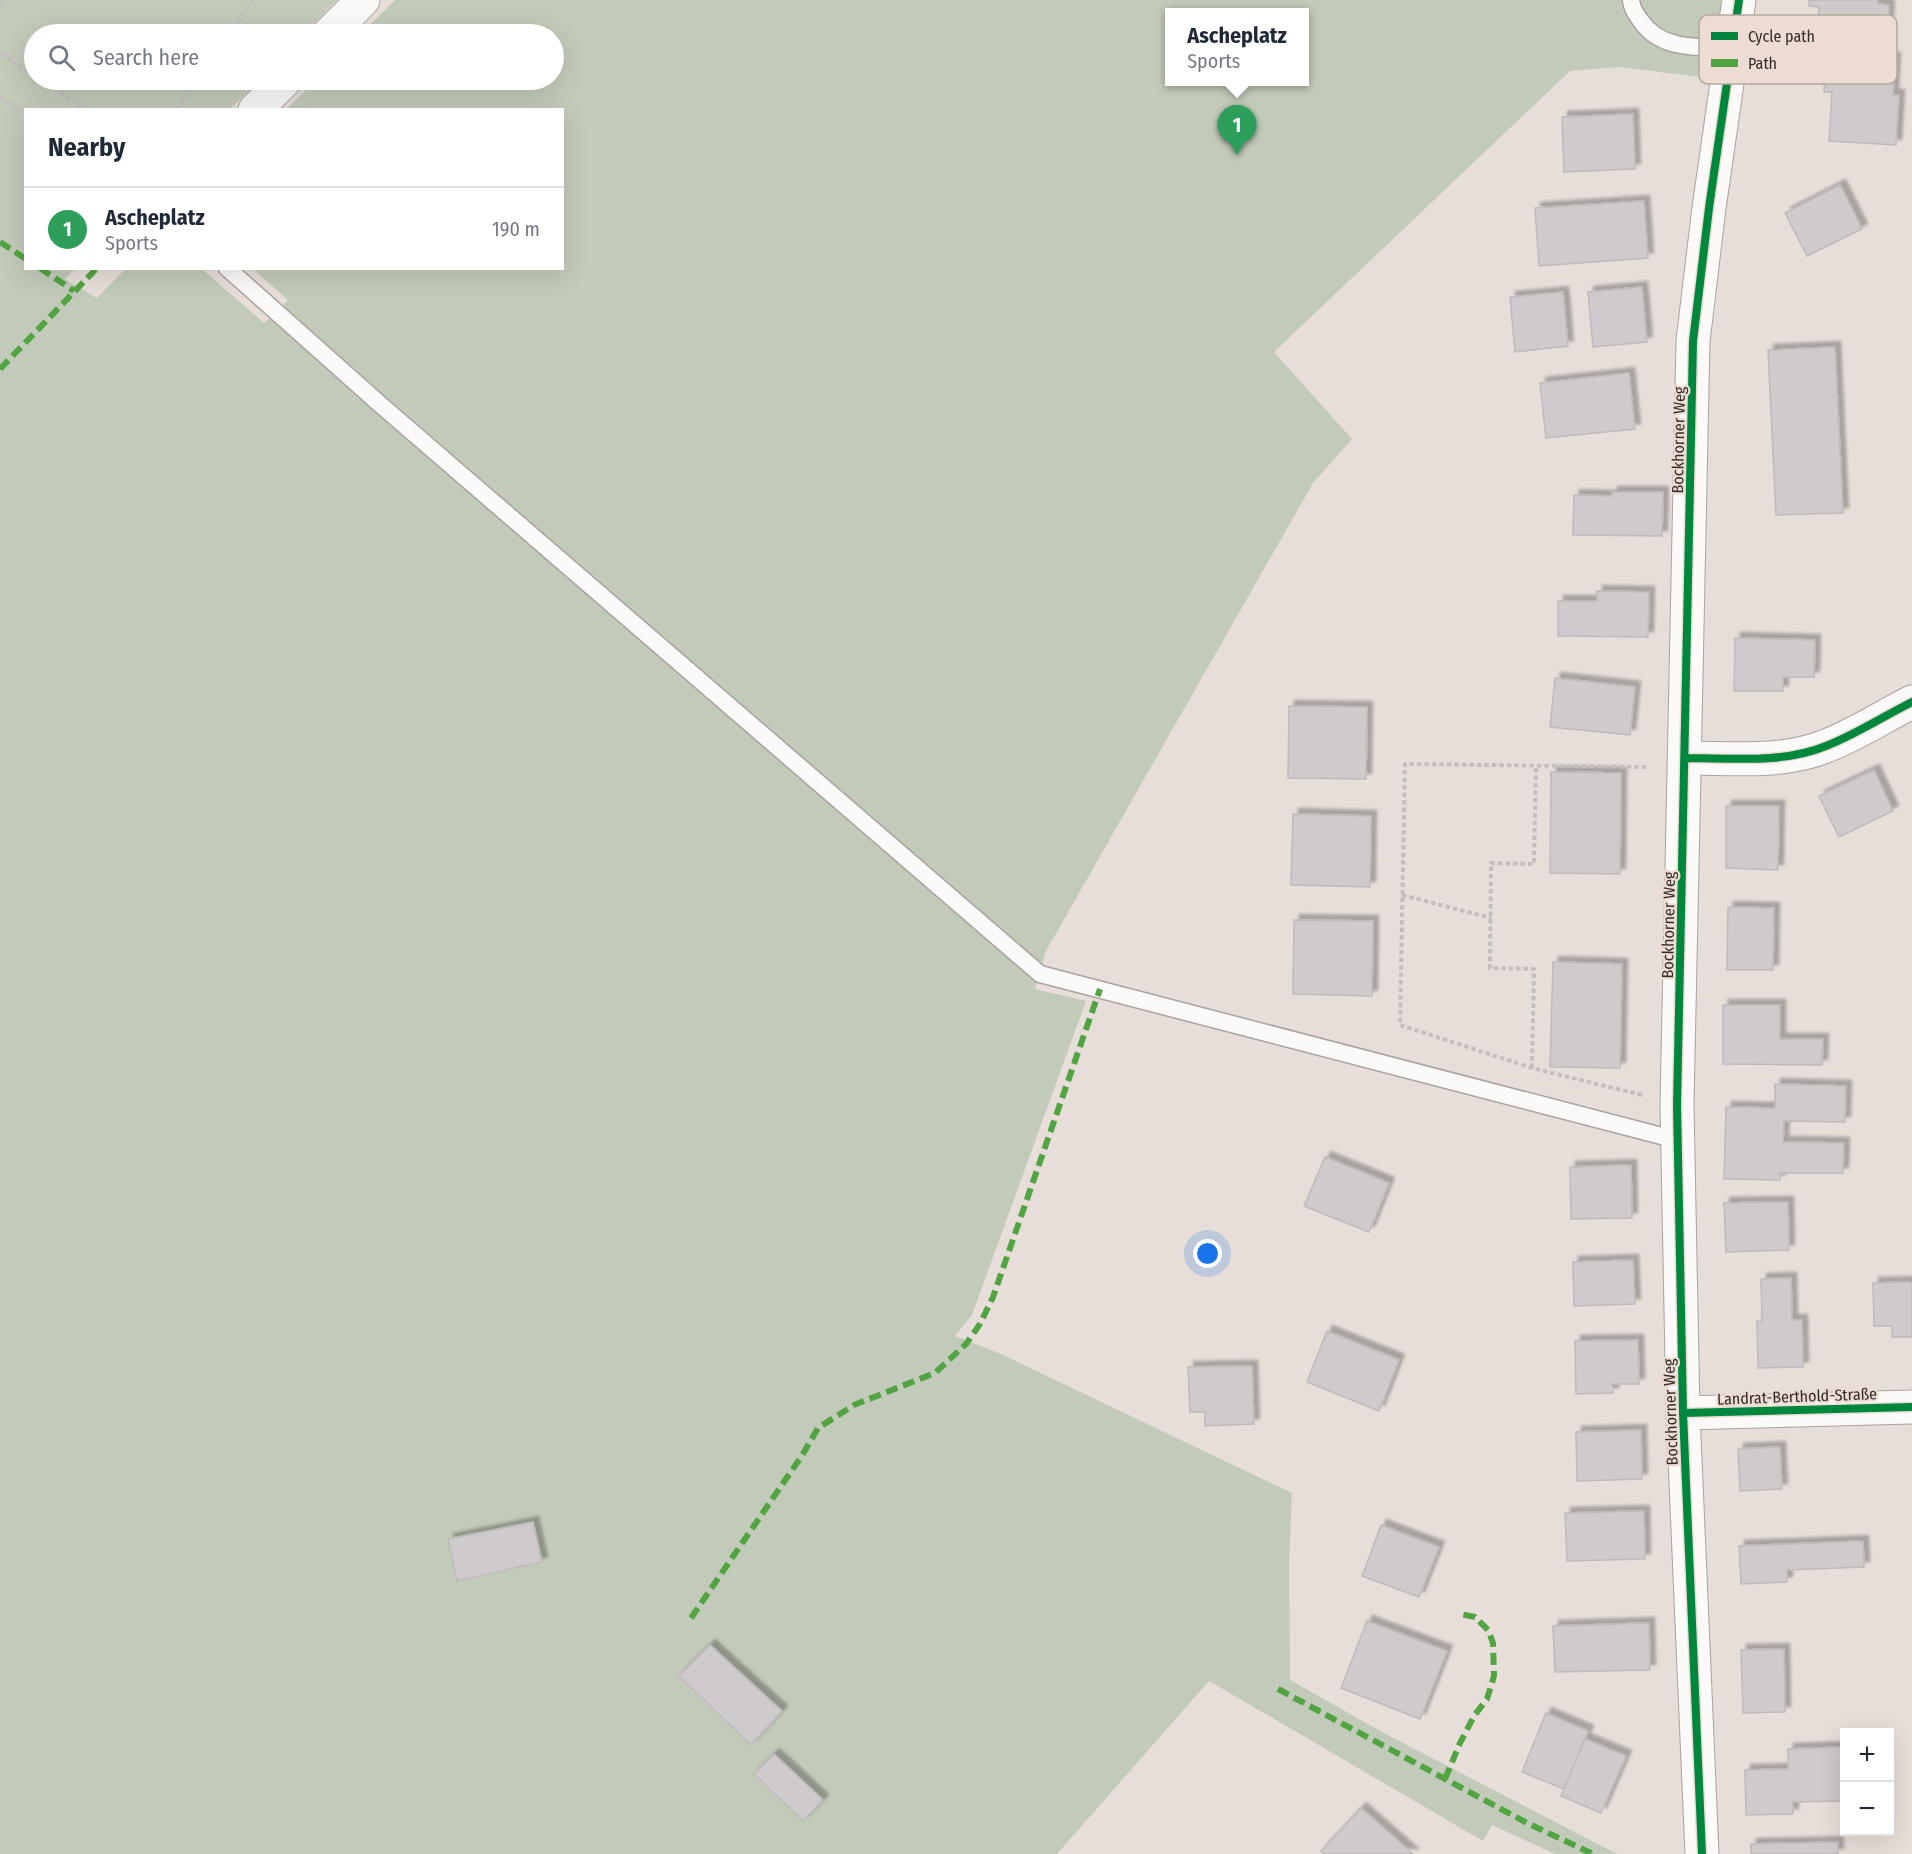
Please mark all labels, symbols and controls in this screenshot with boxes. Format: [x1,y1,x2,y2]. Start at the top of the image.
popup [1165,8,1309,86]
legend [1699,15,1897,84]
text: Ascheplatz [1187,22,1287,49]
search box [24,24,564,90]
text: Cycle path [1748,27,1815,46]
icon: search [45,41,78,74]
text: Search here [93,44,199,71]
text: Sports [1187,49,1240,73]
text: Path [1748,54,1777,73]
pin: 1 [1218,106,1256,155]
text: Nearby [48,132,125,163]
text: Ascheplatz [105,204,205,231]
text: 1 [63,217,72,241]
text: 190 m [492,217,540,241]
text: Sports [105,231,158,255]
street label: Bockhorner Weg [1668,386,1689,494]
street label: Bockhorner Weg [1658,871,1679,979]
your location [1193,1239,1222,1268]
street label: Bockhorner Weg [1659,1358,1682,1466]
street label: Landrat-Berthold-Straße [1717,1384,1877,1409]
map controls [1840,1728,1894,1836]
button: + [1840,1728,1894,1782]
button: − [1840,1782,1894,1836]

